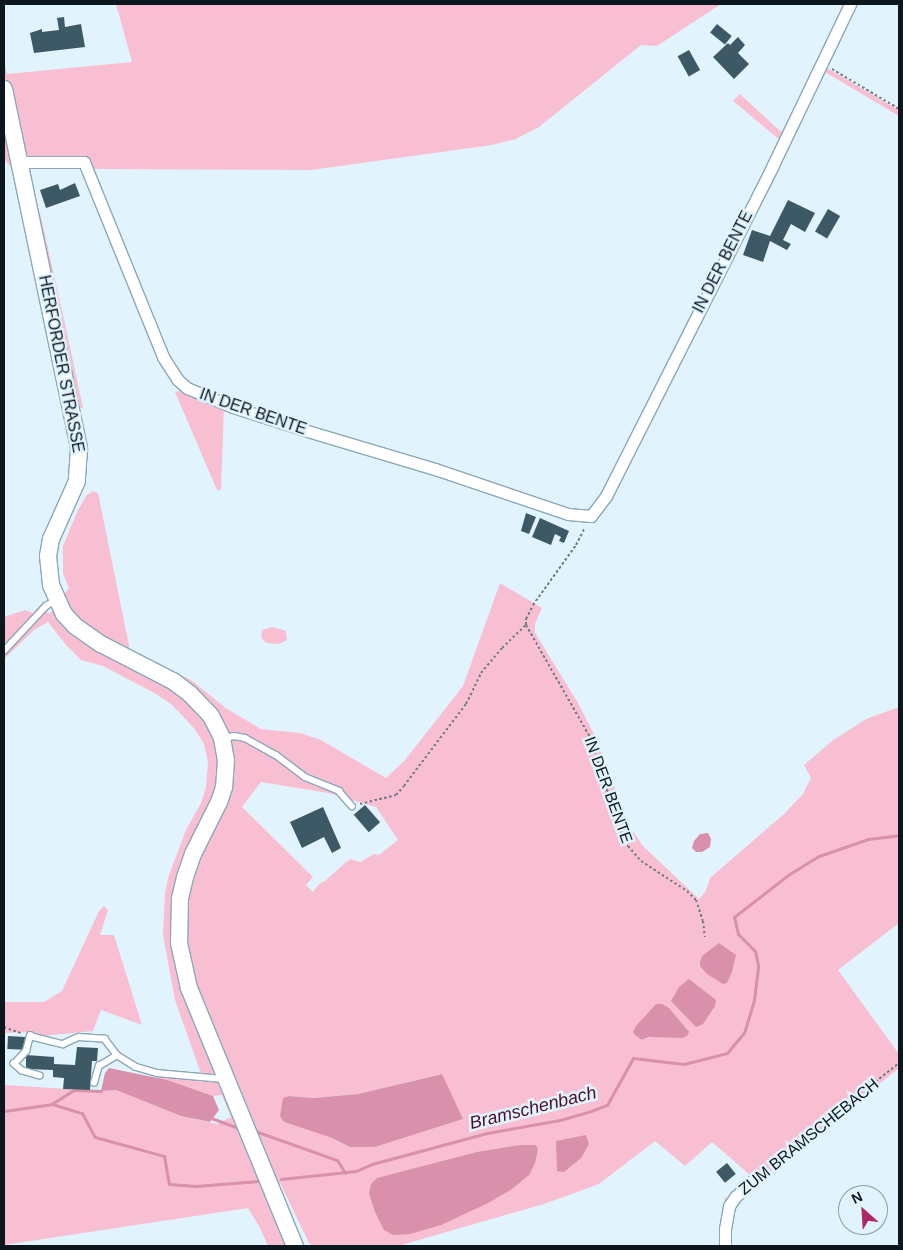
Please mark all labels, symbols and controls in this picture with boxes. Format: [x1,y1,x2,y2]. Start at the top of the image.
street label: IN DER BENTE [689,208,757,316]
street label: HERFORDER STRASSE [34,274,88,454]
street label: IN DER BENTE [197,385,309,439]
street label: IN DER BENTE [580,734,636,846]
street label: ZUM BRAMSCHEBACH [735,1075,883,1199]
water label: Bramschenbach [467,1082,599,1134]
north arrow [838,1185,888,1235]
text: N [849,1188,865,1207]

